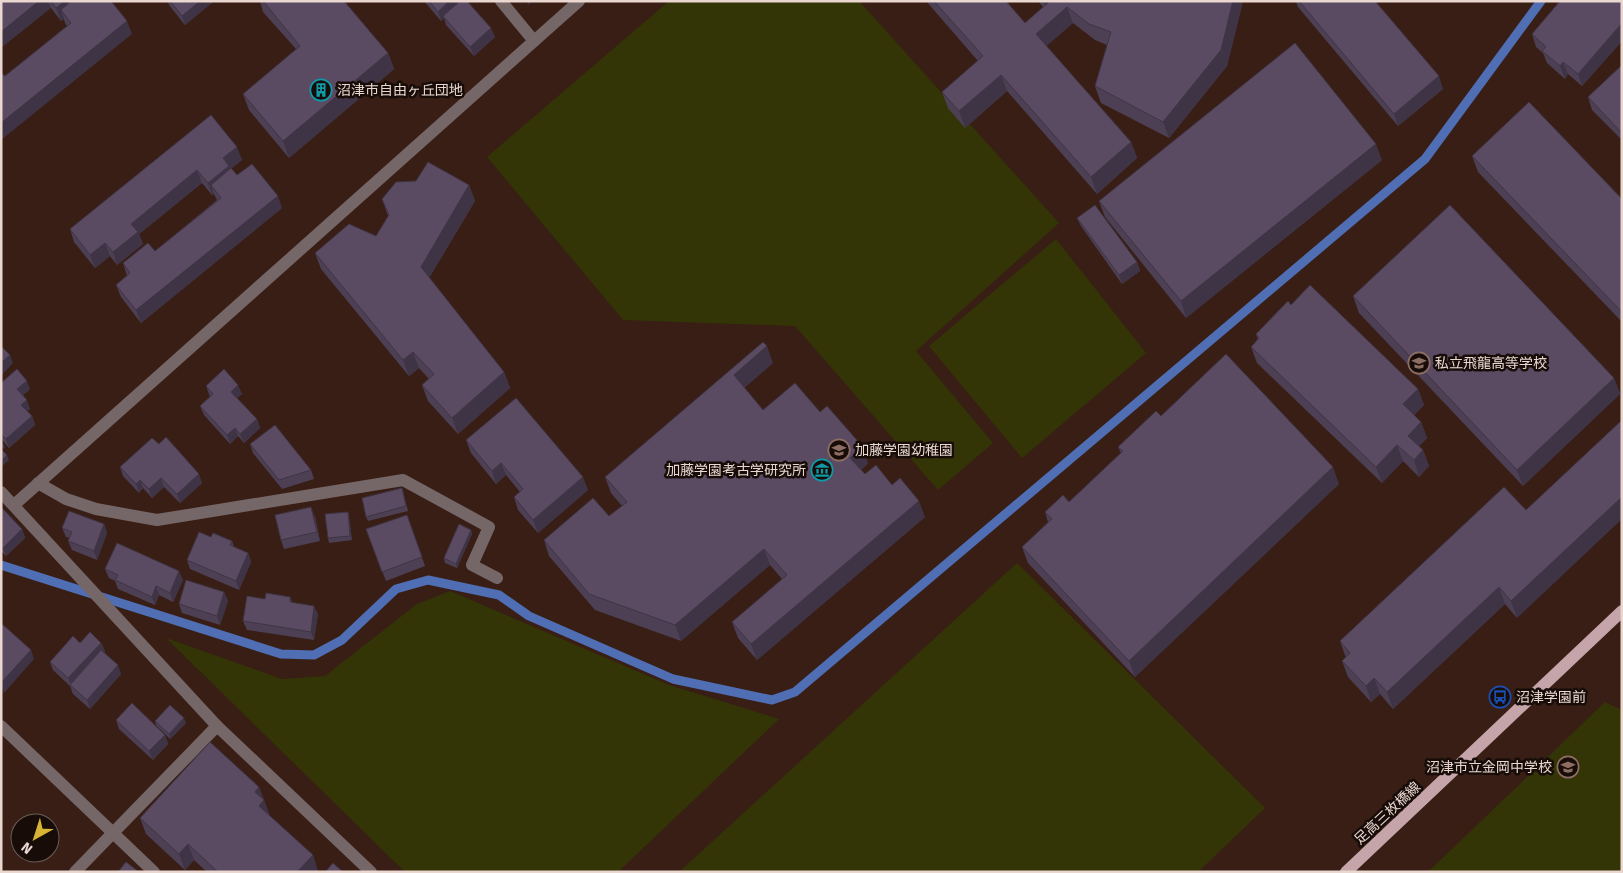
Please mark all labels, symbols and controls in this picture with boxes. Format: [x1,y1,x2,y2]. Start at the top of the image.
building icon: 沼津市自由ヶ丘団地 [309,78,333,102]
place label: 沼津市自由ヶ丘団地 [337,82,463,99]
school or university icon: 私立飛龍高等学校 [1407,351,1431,375]
place label: 私立飛龍高等学校 [1435,355,1547,372]
school or university icon: 加藤学園幼稚園 [827,438,851,462]
place label: 加藤学園幼稚園 [855,442,953,459]
museum icon: 加藤学園考古学研究所 [810,458,834,482]
place label: 加藤学園考古学研究所 [666,462,806,479]
bus stop icon: 沼津学園前 [1488,685,1512,709]
place label: 沼津学園前 [1516,689,1586,706]
school or university icon: 沼津市立金岡中学校 [1556,755,1580,779]
place label: 沼津市立金岡中学校 [1426,759,1552,776]
street label: 足高三枚橋線 [1351,779,1424,848]
north arrow [10,813,60,863]
text: N [18,838,36,857]

